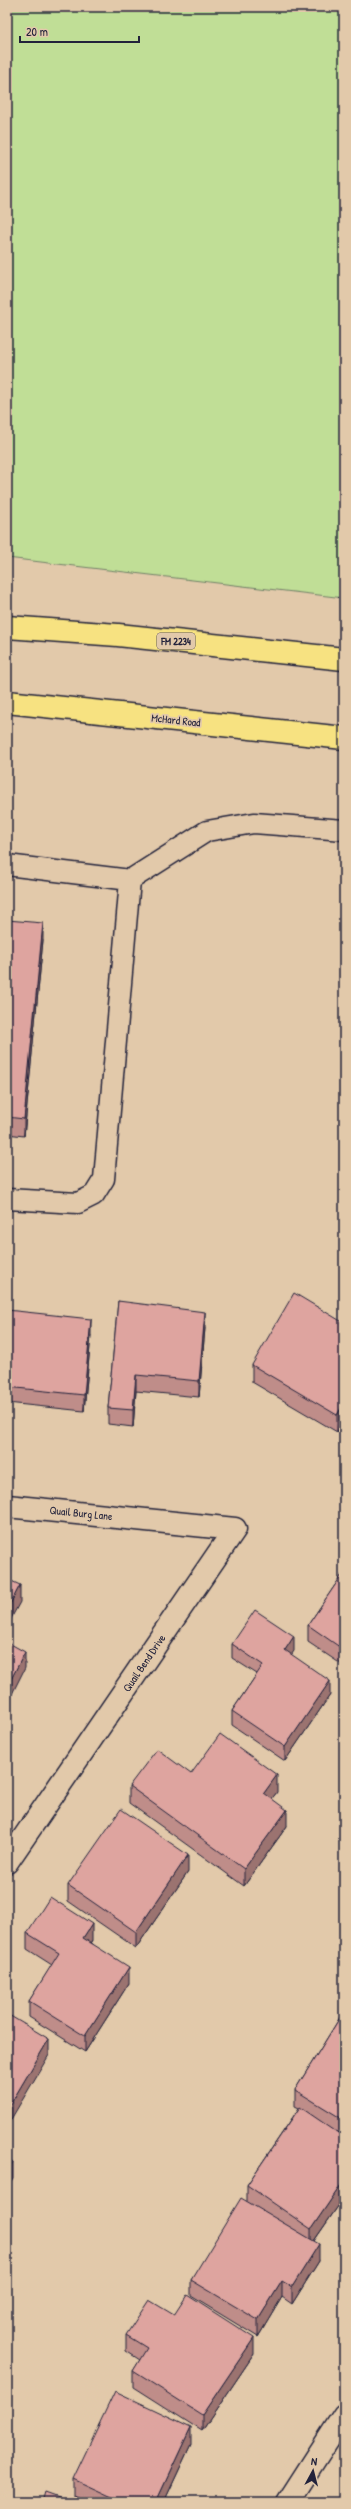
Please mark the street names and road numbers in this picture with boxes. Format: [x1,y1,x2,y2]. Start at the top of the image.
road number: FM 2234 [157,633,195,649]
street label: McHard Road [151,710,202,730]
street label: Quail Burg Lane [49,1503,114,1523]
street label: Quail Bend Drive [120,1631,169,1694]

